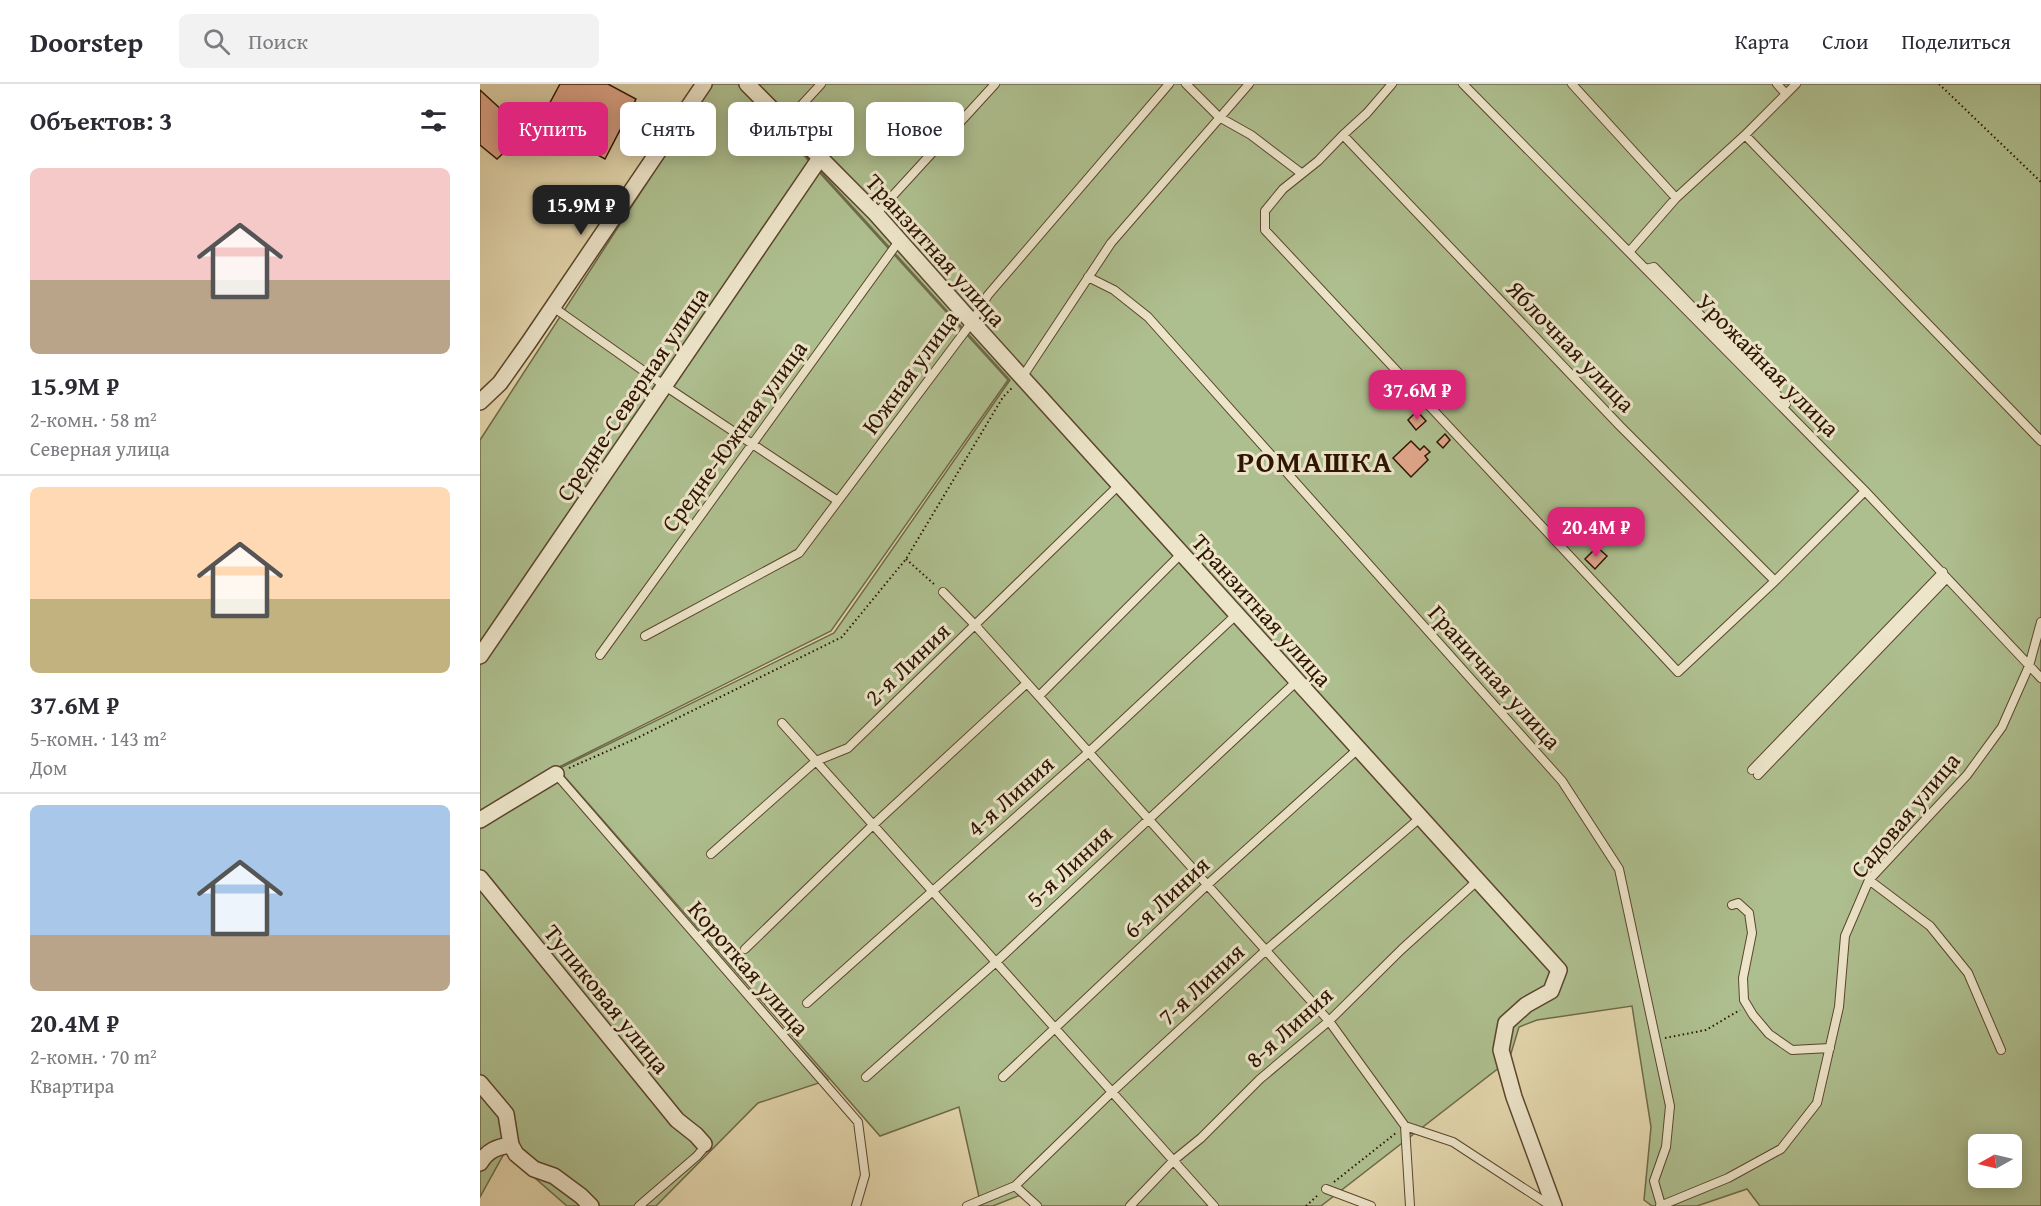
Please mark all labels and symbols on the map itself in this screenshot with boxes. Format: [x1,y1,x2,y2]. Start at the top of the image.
street label: Транзитная улица [858,166,1015,335]
pin: 15.9M ₽ [526,185,636,236]
street label: Яблочная улица [1498,271,1644,421]
street label: Средне-Северная улица [547,279,717,508]
street label: Урожайная улица [1688,285,1848,445]
street label: Южная улица [853,302,967,441]
street label: Средне-Южная улица [652,332,816,539]
pin: 37.6M ₽ [1362,370,1472,421]
district label: РОМАШКА [1237,439,1393,483]
pin: 20.4M ₽ [1541,507,1651,558]
street label: Транзитная улица [1184,526,1341,695]
street label: Граничная улица [1420,597,1570,758]
street label: 2-я Линия [856,614,958,714]
street label: Садовая улица [1842,744,1969,886]
street label: 4-я Линия [958,747,1062,845]
street label: 5-я Линия [1018,817,1120,915]
street label: 6-я Линия [1115,848,1217,946]
street label: Короткая улица [680,892,818,1044]
street label: Тупиковая улица [536,917,679,1082]
street label: 7-я Линия [1150,935,1252,1033]
street label: 8-я Линия [1237,978,1341,1076]
north arrow [1968,1134,2022,1188]

